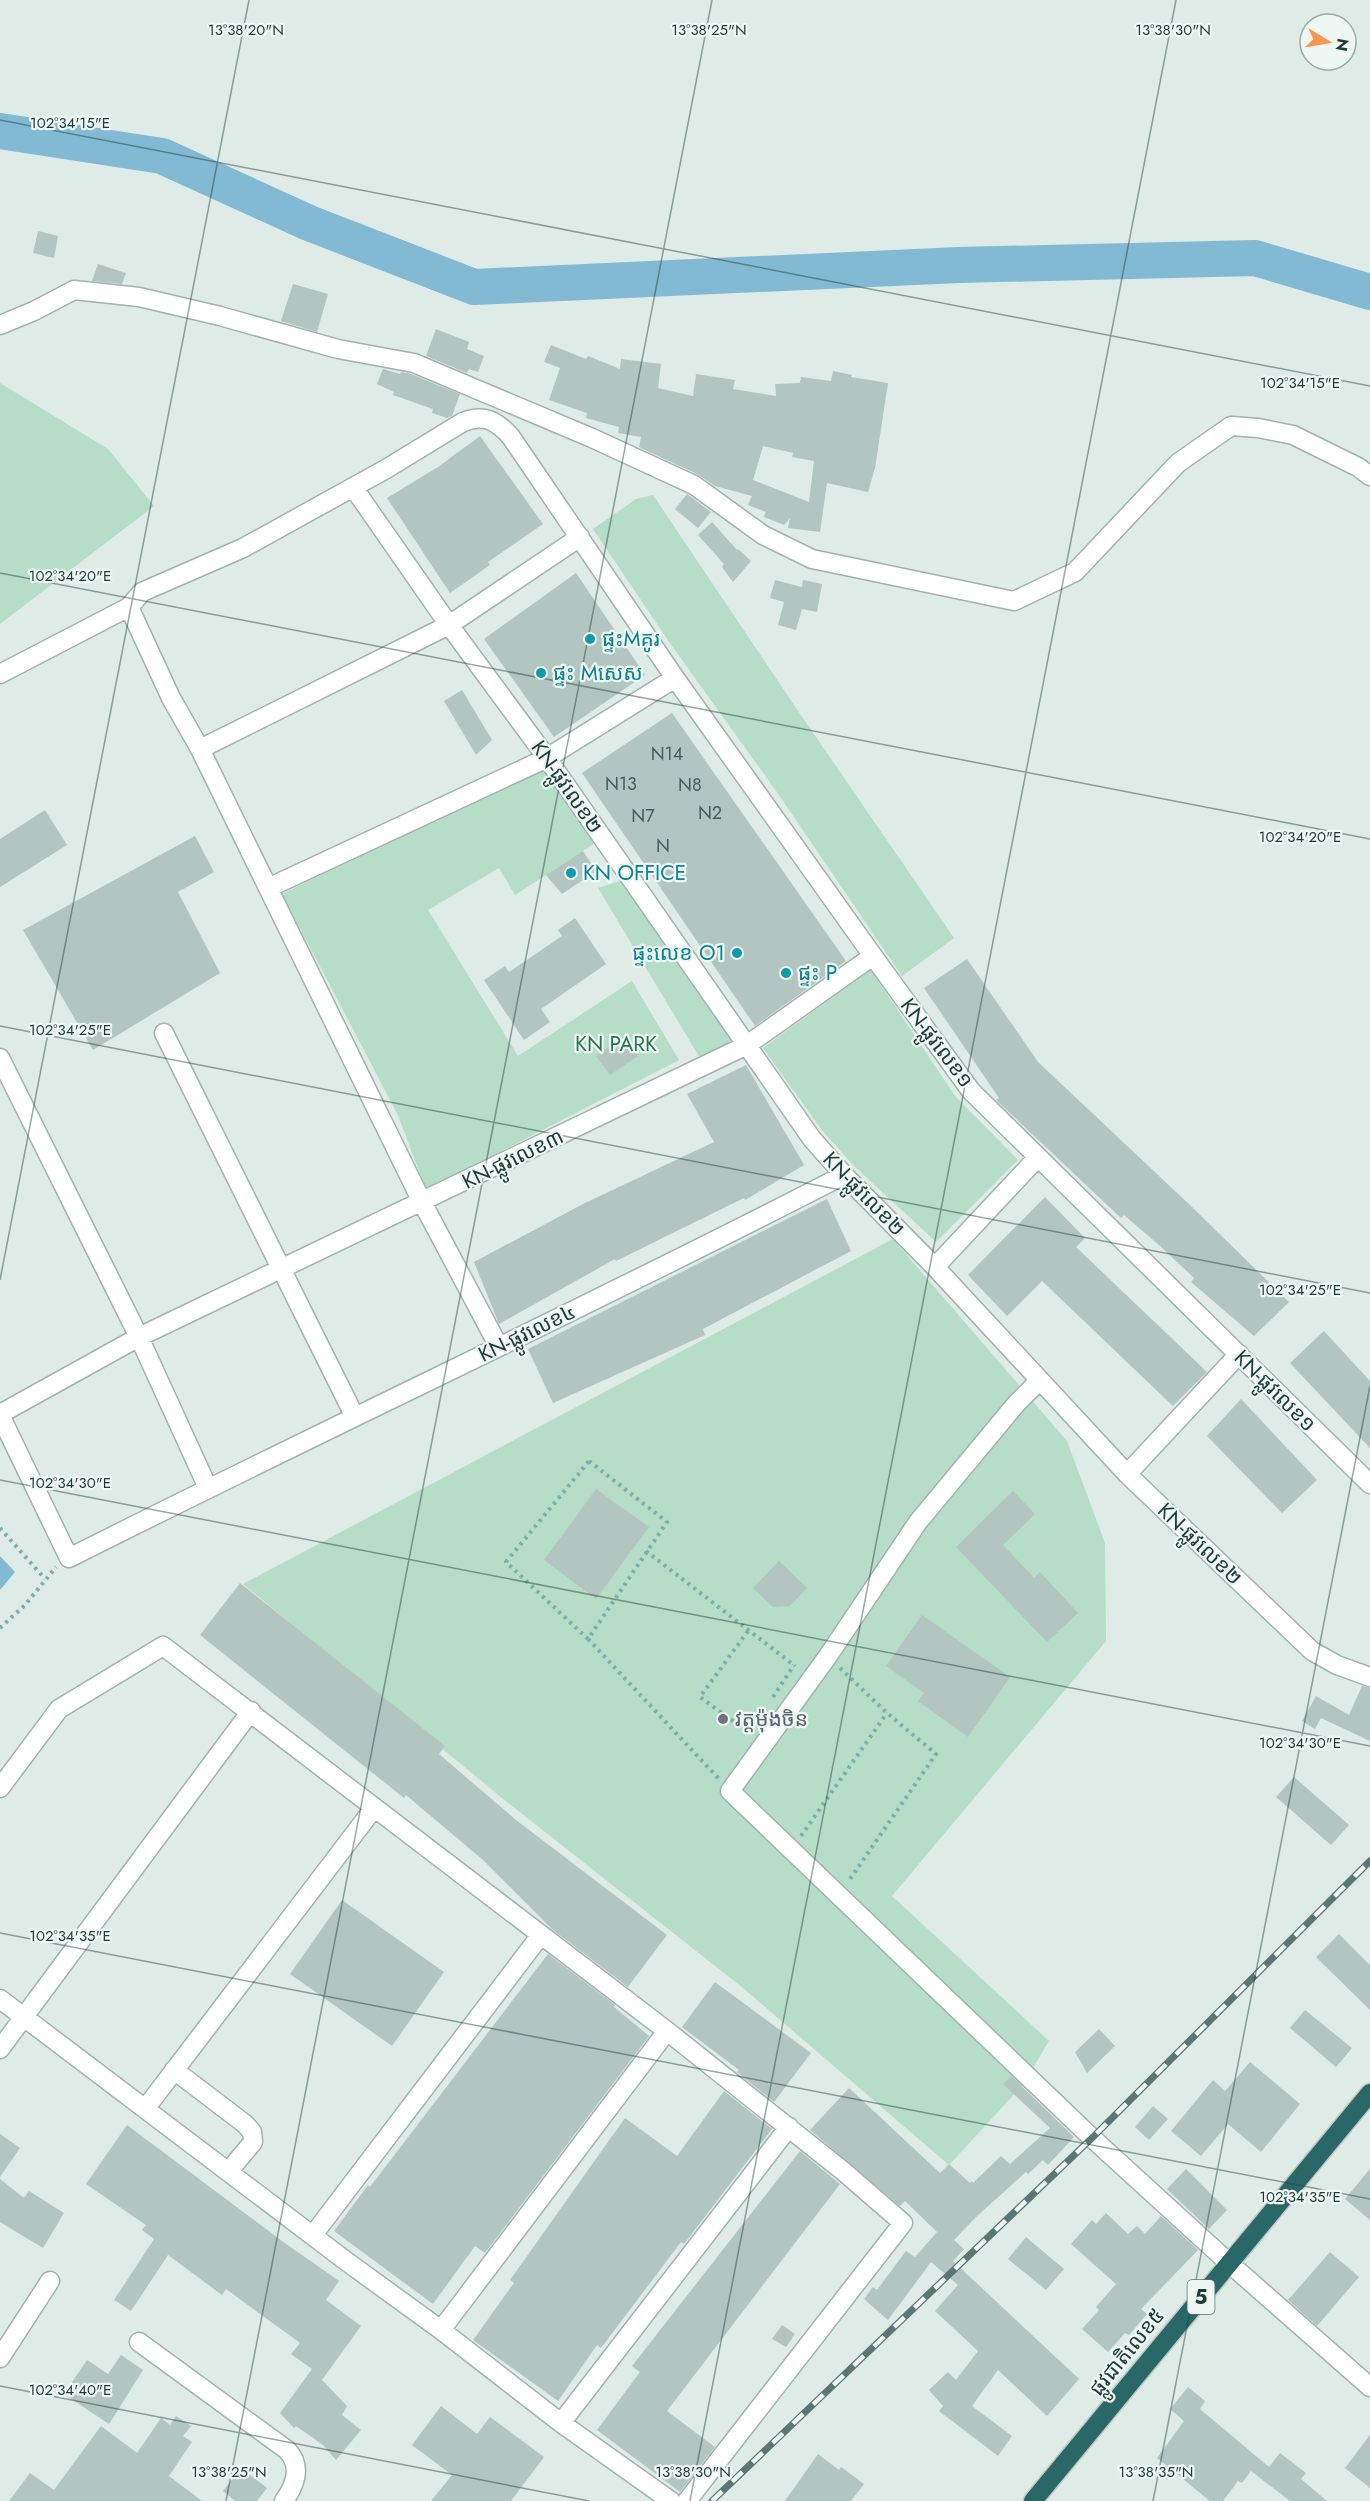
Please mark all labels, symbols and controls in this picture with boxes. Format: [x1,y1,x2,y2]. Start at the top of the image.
north arrow [1298,12,1358,72]
text: 13°38'20"N [208,19,284,41]
text: 13°38'25"N [671,19,747,41]
text: 13°38'30"N [1135,19,1211,41]
text: N [1330,36,1355,53]
text: 102°34'15"E [30,112,110,134]
text: 102°34'15"E [1260,372,1340,394]
text: 102°34'20"E [29,565,111,587]
place label: ផ្ទះMគូរ [602,624,660,654]
marker: ផ្ទះMគូរ [583,632,597,646]
place label: ផ្ទះ Mសេស [553,658,643,688]
marker: ផ្ទះ Mសេស [534,666,548,680]
street label: KN-ផ្លូវលេខ២ [520,734,610,842]
house number: N14 [651,741,683,767]
house number: N13 [605,771,637,797]
house number: N8 [678,772,702,798]
house number: N2 [698,800,722,826]
house number: N7 [631,803,655,829]
text: 102°34'20"E [1259,826,1341,848]
house number: N [656,833,670,859]
place label: KN OFFICE [583,858,686,888]
marker: KN OFFICE [564,866,578,880]
place label: ផ្ទះលេខ O1 [632,938,725,968]
marker: ផ្ទះលេខ O1 [730,946,744,960]
place label: ផ្ទះ P [798,958,837,988]
marker: ផ្ទះ P [779,966,793,980]
street label: KN-ផ្លូវលេខ១ [890,992,981,1096]
text: 102°34'25"E [29,1019,111,1041]
park label: KN PARK [575,1029,657,1059]
street label: KN-ផ្លូវលេខ៣ [457,1121,571,1200]
street label: KN-ផ្លូវលេខ២ [813,1145,912,1246]
text: 102°34'25"E [1259,1279,1341,1301]
street label: KN-ផ្លូវលេខ៤ [473,1297,583,1373]
street label: KN-ផ្លូវលេខ១ [1224,1343,1323,1442]
text: 102°34'30"E [29,1472,111,1494]
street label: KN-ផ្លូវលេខ២ [1148,1496,1249,1595]
place label: វត្តម៉ុងចិន [735,1704,808,1734]
marker: វត្តម៉ុងចិន [716,1712,730,1726]
text: 102°34'30"E [1259,1732,1341,1754]
text: 102°34'35"E [29,1925,111,1947]
text: 102°34'35"E [1259,2186,1341,2208]
road number: 5 [1188,2280,1214,2314]
street label: ផ្លូវជាតិលេខ៥ [1082,2302,1175,2405]
text: 102°34'40"E [29,2379,111,2401]
text: 13°38'25"N [191,2461,267,2483]
text: 13°38'30"N [655,2461,731,2483]
text: 13°38'35"N [1118,2461,1194,2483]

